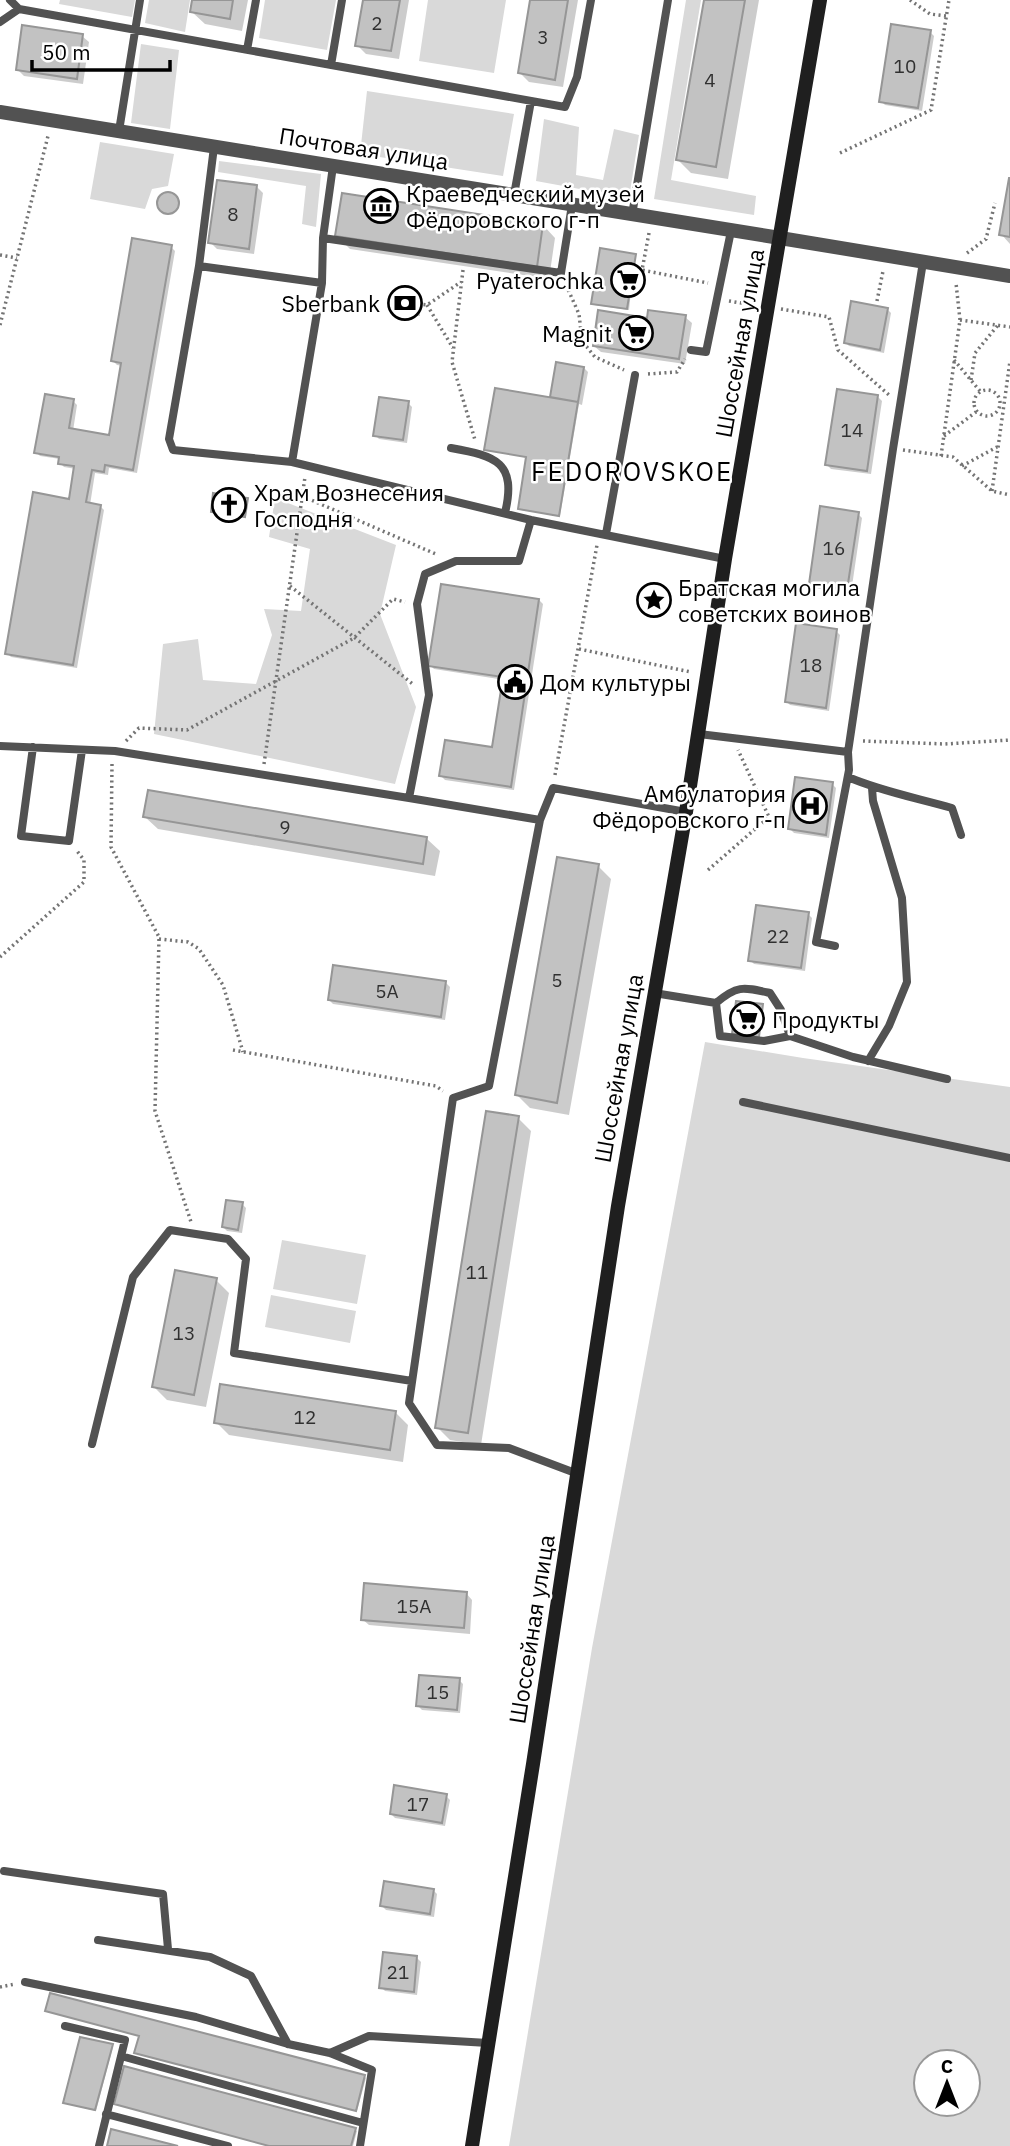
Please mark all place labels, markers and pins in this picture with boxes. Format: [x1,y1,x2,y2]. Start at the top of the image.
place label: Краеведческий музей Фёдоровского г-п [406,178,645,234]
museum icon: Краеведческий музей Фёдоровского г-п [362,187,400,225]
supermarket icon: Pyaterochka [609,261,647,299]
place label: Pyaterochka [476,265,604,295]
bank icon: Sberbank [386,284,424,322]
place label: Sberbank [281,288,380,318]
supermarket icon: Magnit [617,314,655,352]
place label: Magnit [542,318,612,348]
place label: Храм Вознесения Господня [254,477,444,533]
church icon: Храм Вознесения Господня [210,486,248,524]
place label: Братская могила советских воинов [678,572,871,628]
place icon: Братская могила советских воинов [635,581,673,619]
public building icon: Дом культуры [496,663,534,701]
place label: Дом культуры [540,667,691,697]
place label: Амбулатория Фёдоровского г-п [592,778,786,834]
hospital icon: Амбулатория Фёдоровского г-п [791,787,829,825]
supermarket icon: Продукты [728,1000,766,1038]
place label: Продукты [772,1004,879,1034]

